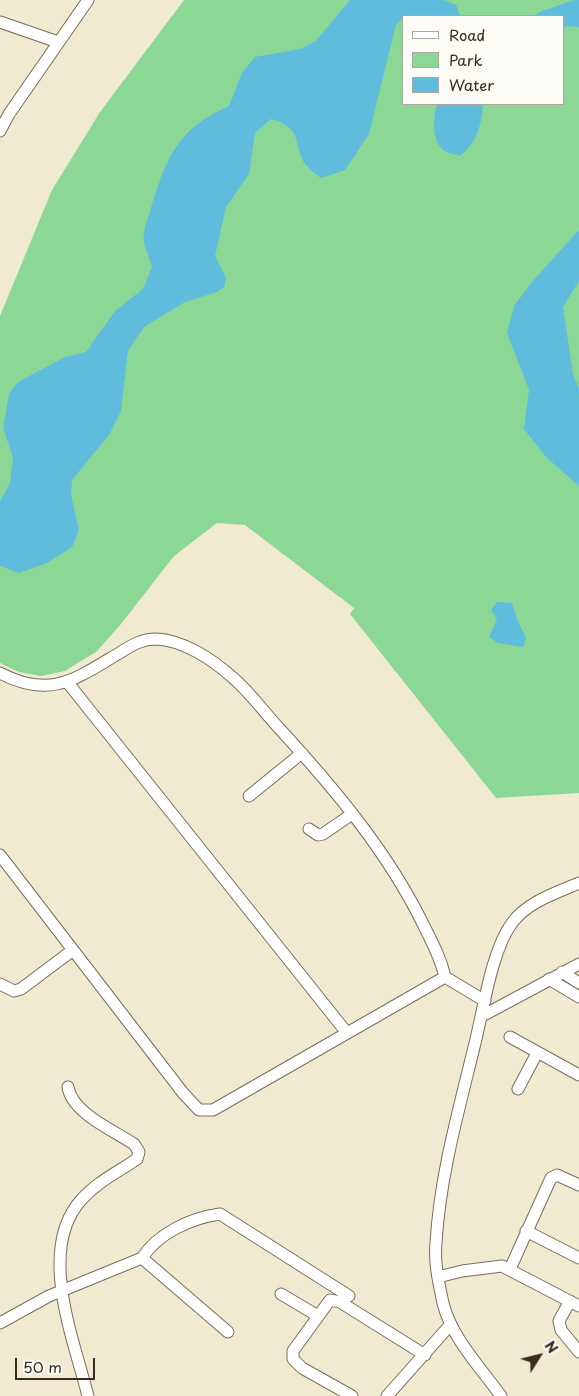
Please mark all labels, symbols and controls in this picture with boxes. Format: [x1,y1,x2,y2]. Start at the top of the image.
legend [402,15,564,105]
text: Road [449,23,485,46]
text: Park [449,48,483,71]
text: Water [449,73,494,96]
north arrow [514,1331,564,1381]
text: N [540,1336,563,1358]
scale bar [18,1348,98,1380]
text: 50 m [23,1355,62,1378]

